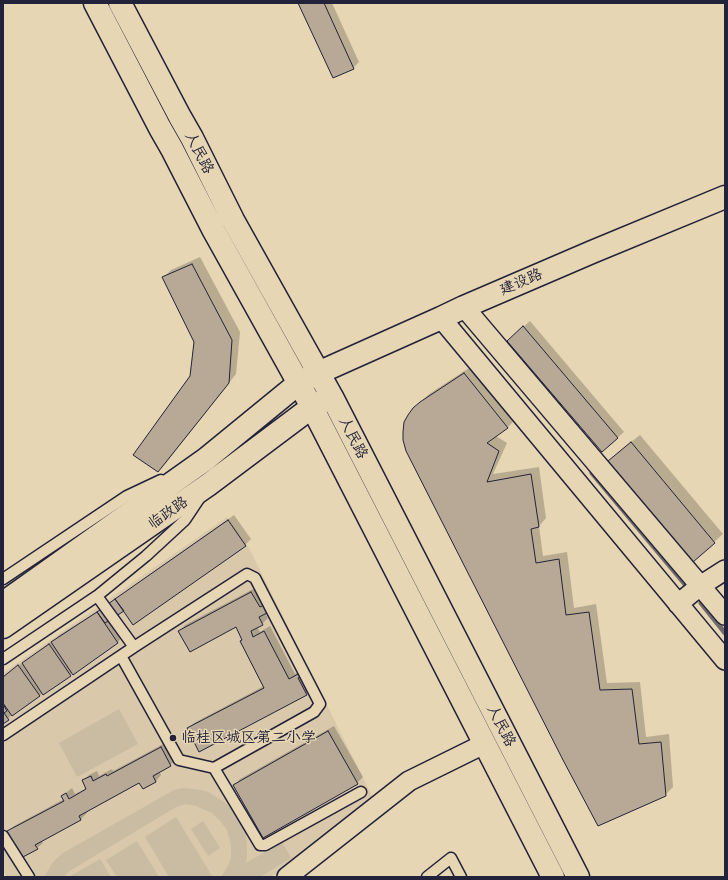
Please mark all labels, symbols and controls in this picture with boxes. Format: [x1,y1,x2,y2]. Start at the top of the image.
street label: 人民路 [181,129,217,177]
street label: 建设路 [497,265,545,299]
street label: 人民路 [335,414,371,462]
street label: 临政路 [144,493,192,533]
street label: 人民路 [483,702,519,750]
place label: 临桂区城区第二小学 [181,729,316,747]
marker: 临桂区城区第二小学 [168,733,178,743]

